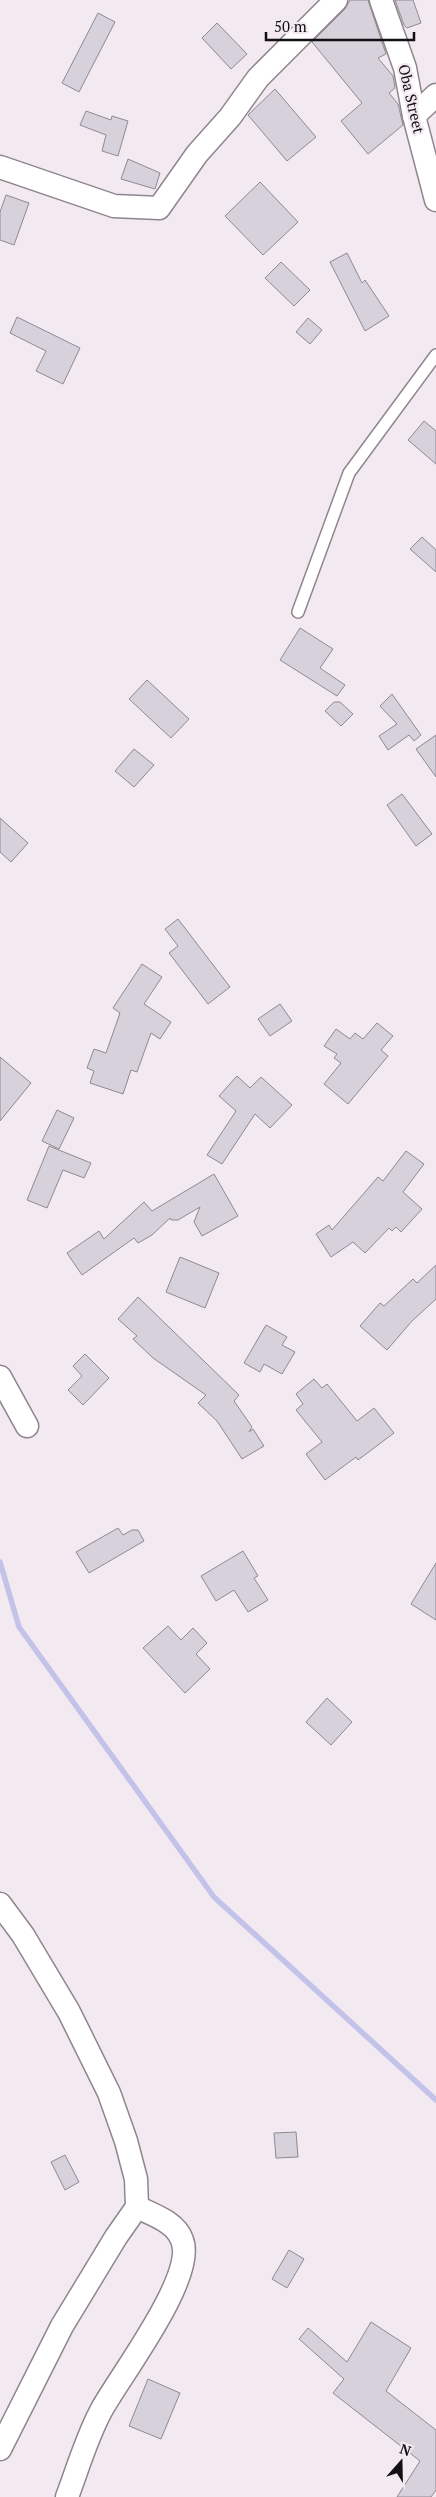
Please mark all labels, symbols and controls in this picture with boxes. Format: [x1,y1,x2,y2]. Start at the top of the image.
scale bar [266,10,414,42]
text: 50 m [274,16,307,36]
street label: Oba Street [394,62,430,136]
north arrow [376,2437,426,2487]
text: N [397,2439,414,2460]

